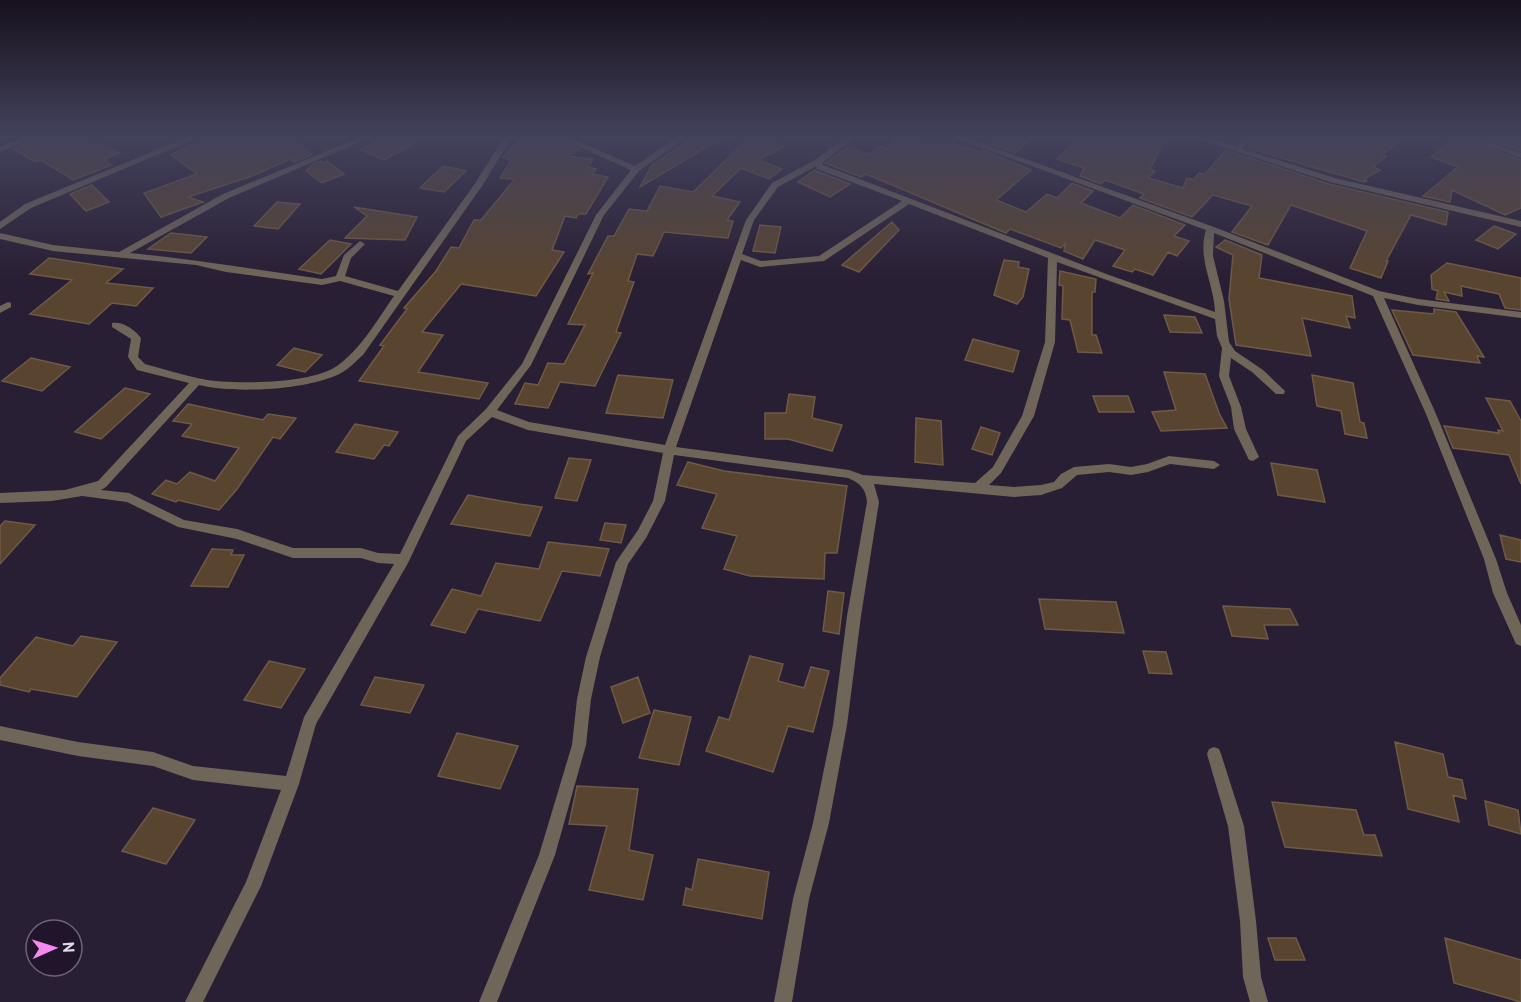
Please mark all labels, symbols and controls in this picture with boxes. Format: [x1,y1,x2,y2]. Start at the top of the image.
north arrow [24,918,84,978]
text: N [59,941,79,953]

